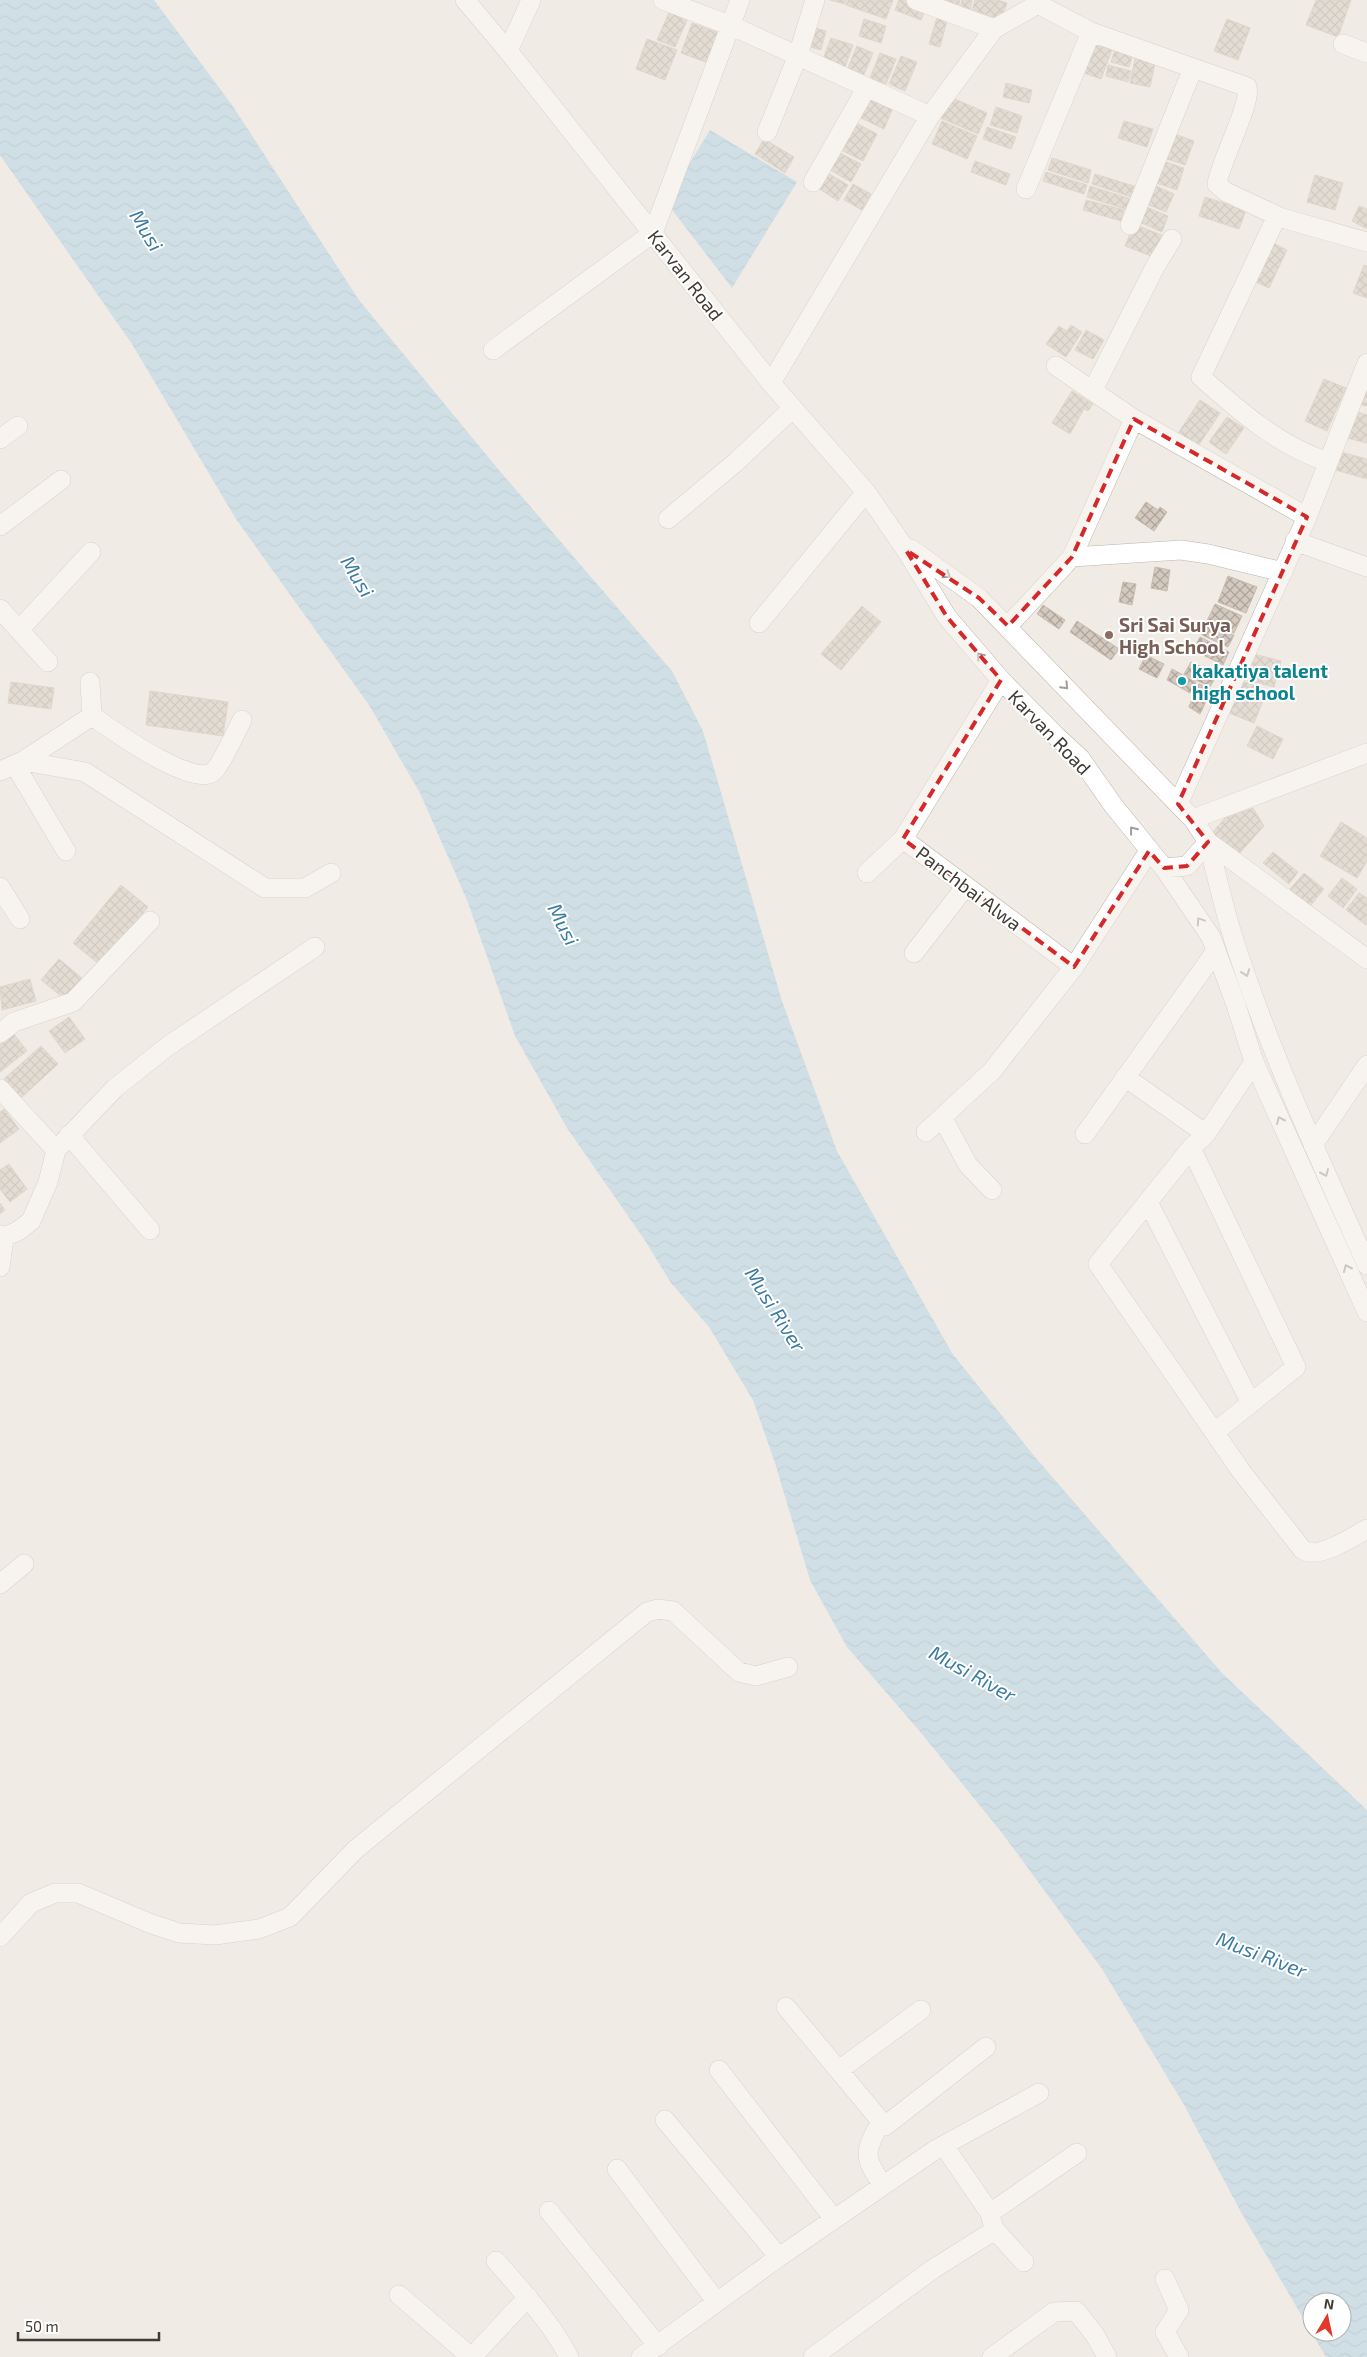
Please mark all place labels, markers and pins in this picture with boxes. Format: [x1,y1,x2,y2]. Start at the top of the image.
place label: Sri Sai Surya High School [1119,613,1231,658]
marker: Sri Sai Surya High School [1103,629,1115,641]
place label: kakatiya talent high school [1192,659,1328,704]
marker: kakatiya talent high school [1176,675,1188,687]

